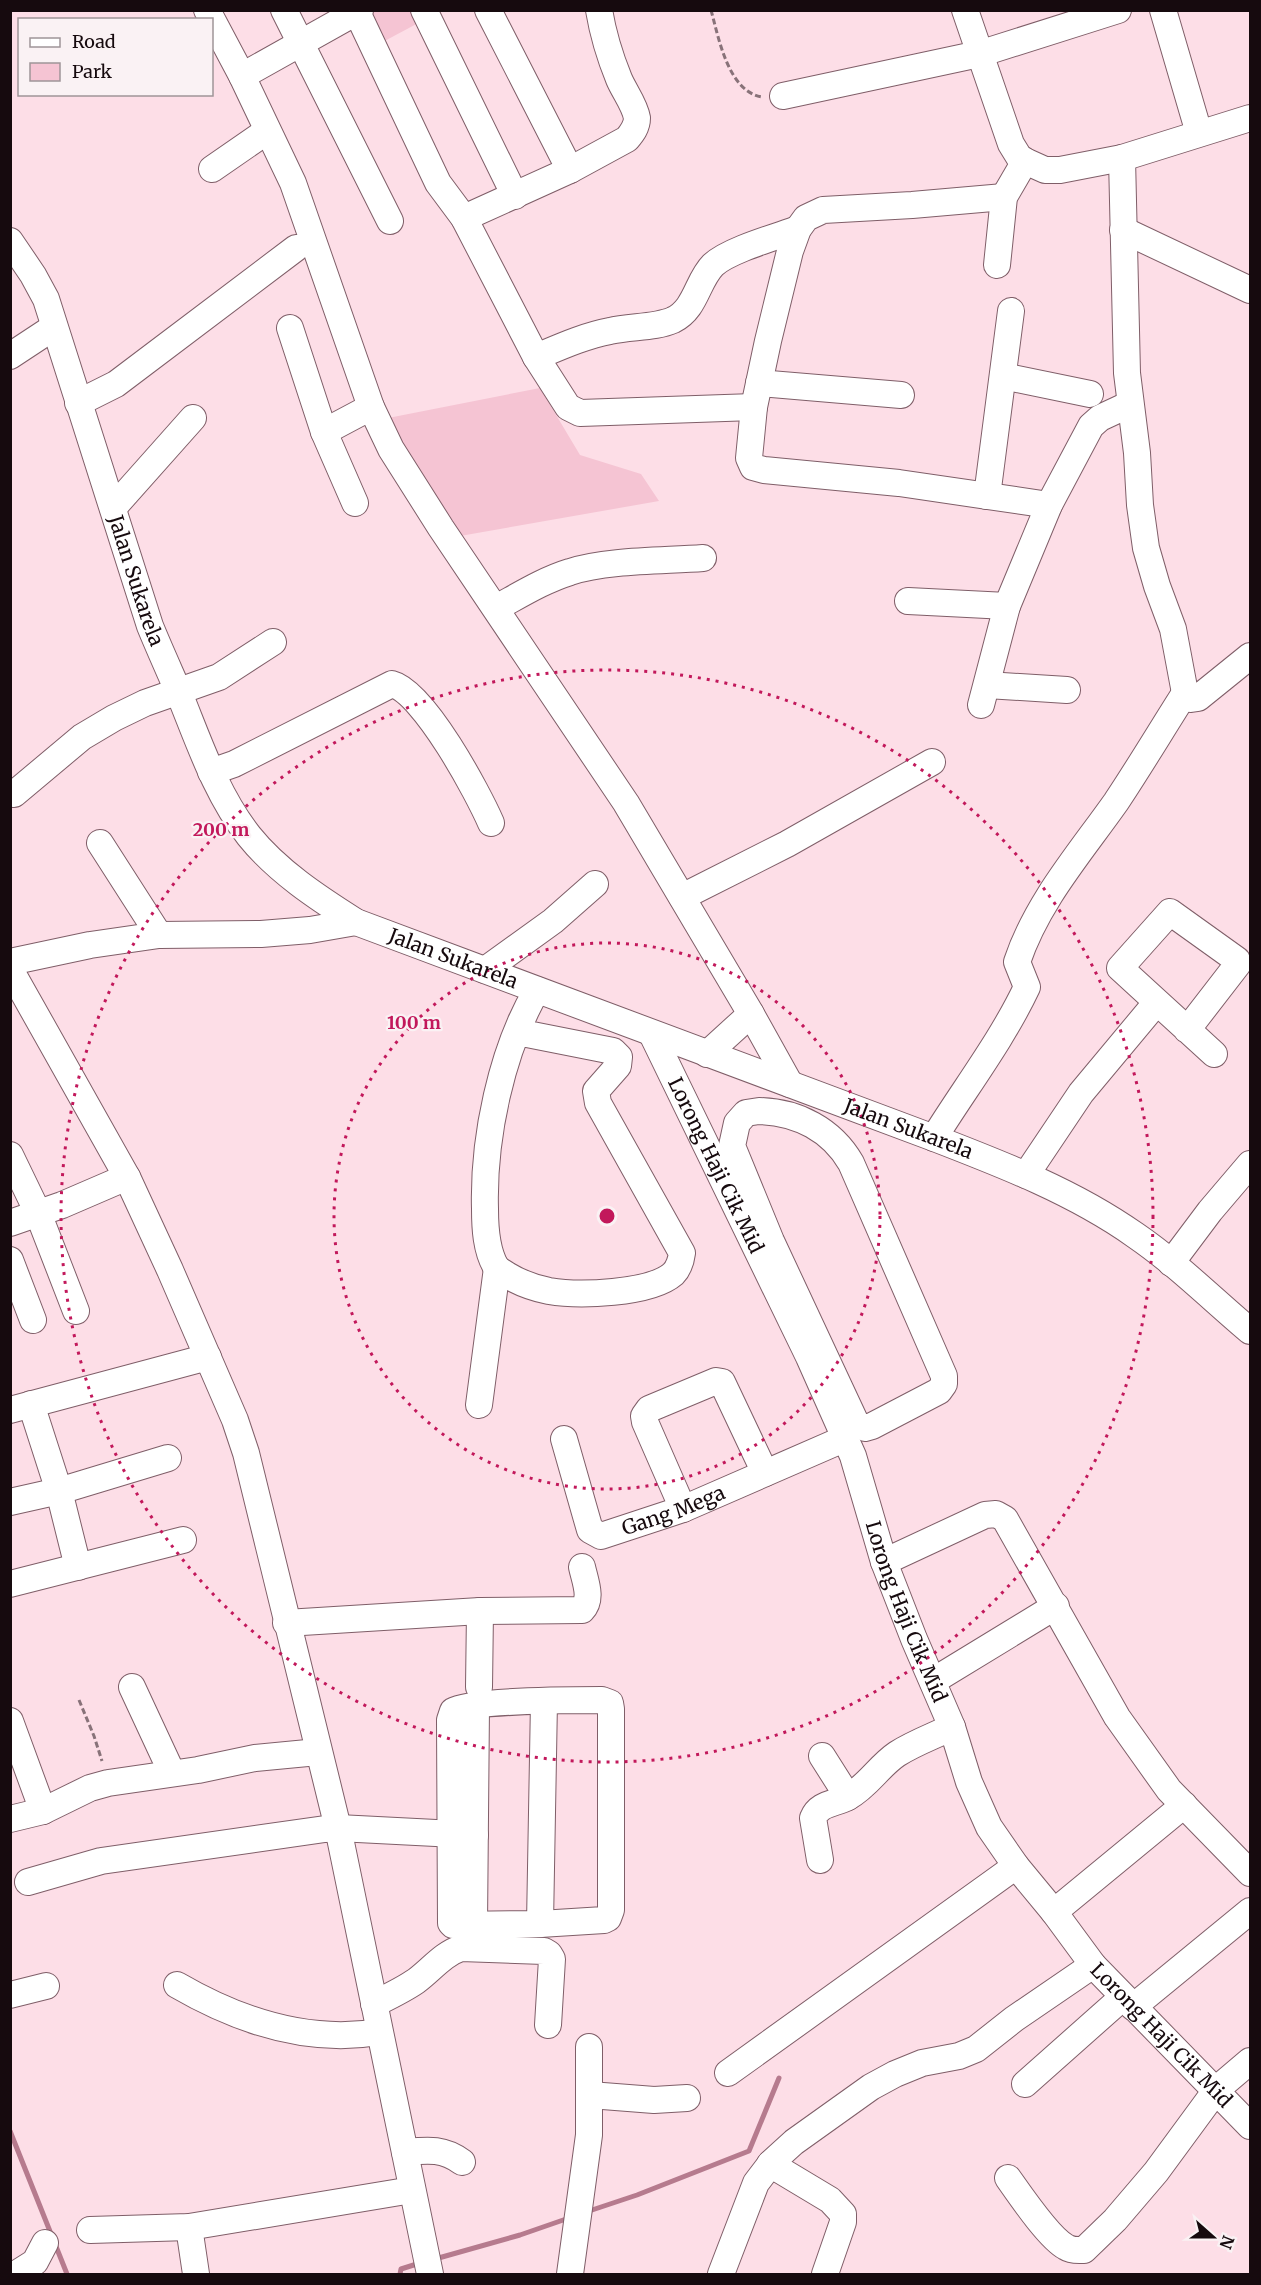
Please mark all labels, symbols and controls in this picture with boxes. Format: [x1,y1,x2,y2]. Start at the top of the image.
legend [18,18,213,96]
text: Road [72,30,116,53]
text: Park [72,60,113,83]
street label: Jalan Sukarela [103,511,170,650]
text: 200 m [193,818,249,841]
street label: Jalan Sukarela [384,922,522,993]
text: 100 m [387,1011,441,1034]
street label: Lorong Haji Cik Mid [663,1073,770,1257]
street label: Jalan Sukarela [840,1092,977,1164]
centre of rings [597,1206,617,1226]
street label: Gang Mega [619,1479,729,1540]
street label: Lorong Haji Cik Mid [861,1518,953,1706]
street label: Lorong Haji Cik Mid [1086,1957,1238,2112]
north arrow [1183,2207,1243,2267]
text: N [1215,2233,1239,2252]

